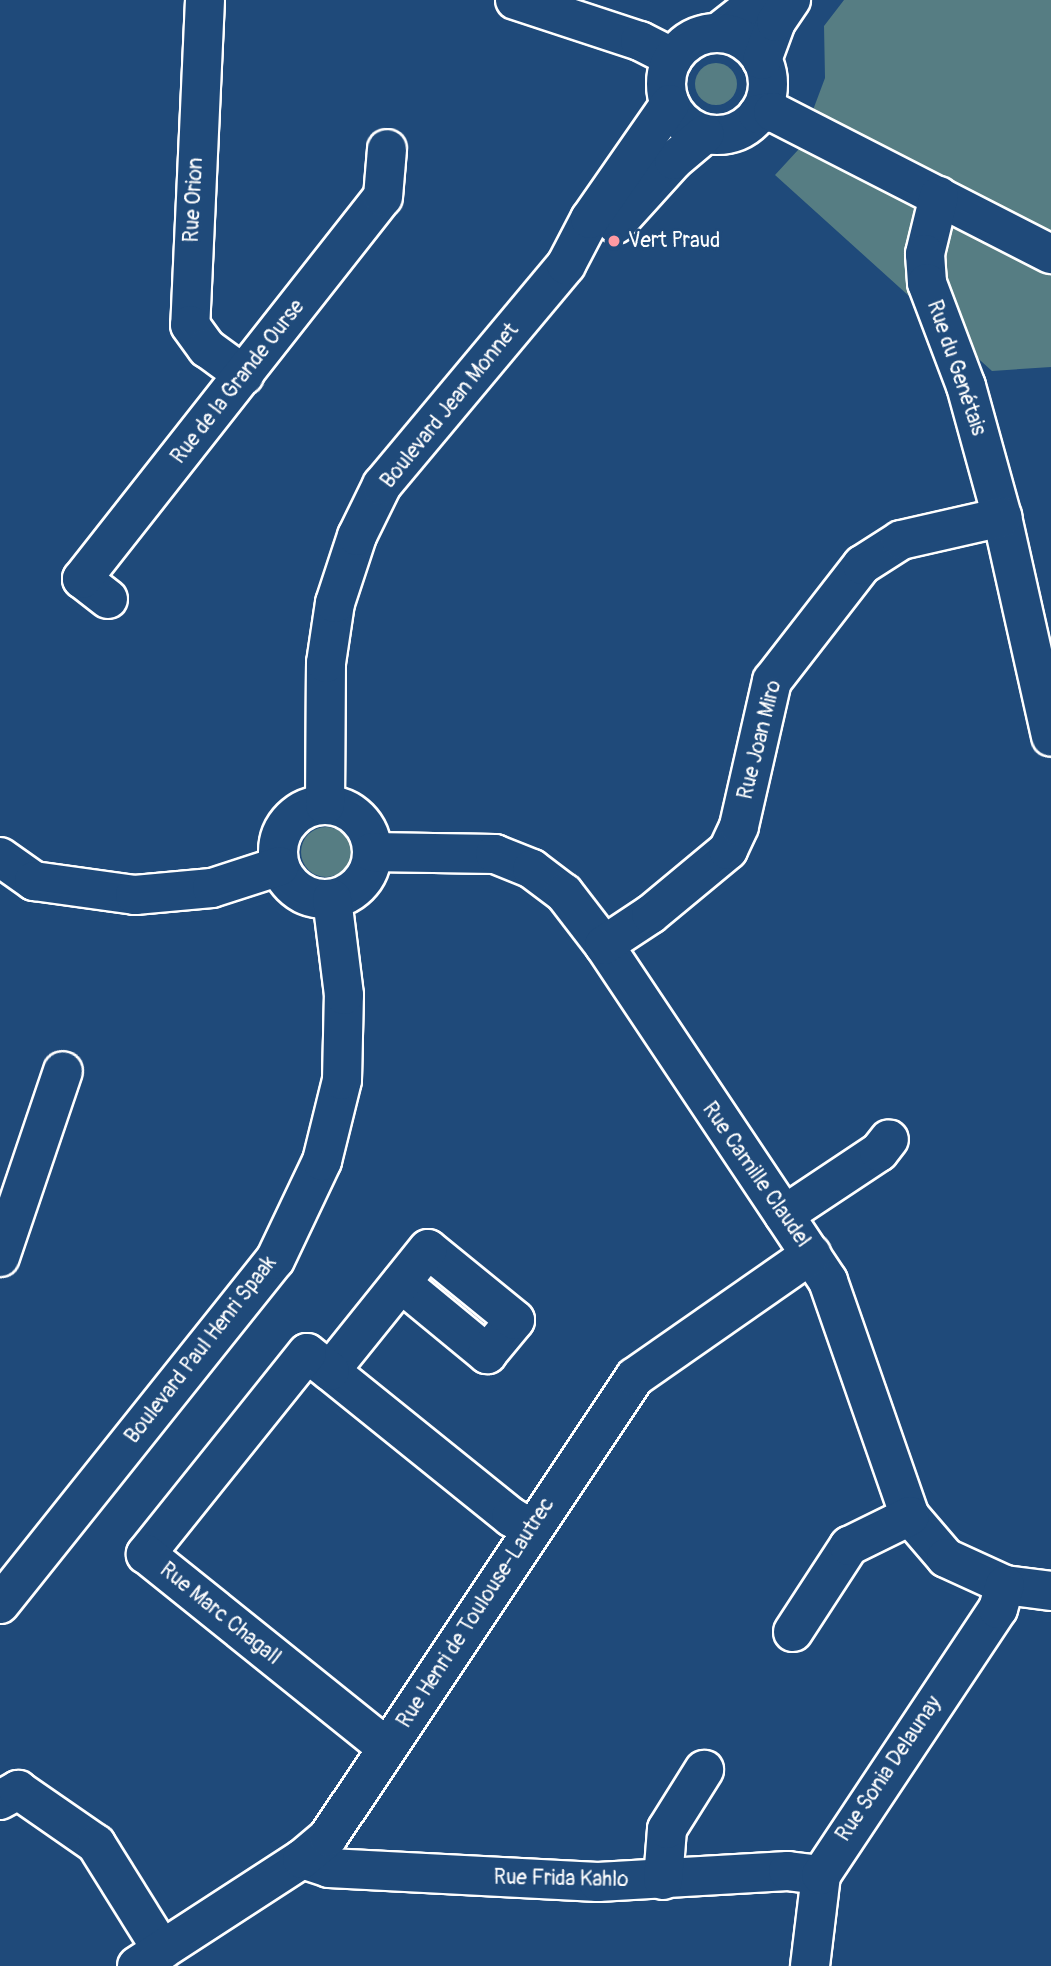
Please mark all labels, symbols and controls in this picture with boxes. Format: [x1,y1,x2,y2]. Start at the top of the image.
street label: Rue Orion [179,157,209,243]
place label: Vert Praud [628,228,720,254]
marker: Vert Praud [606,233,622,249]
street label: Rue de la Grande Ourse [166,295,310,469]
street label: Rue du Genétais [921,297,991,439]
street label: Boulevard Jean Monnet [376,318,524,494]
street label: Rue Joan Miro [733,678,787,802]
street label: Rue Camille Claudel [697,1098,815,1252]
street label: Boulevard Paul Henri Spaak [120,1251,282,1449]
street label: Rue Henri de Toulouse-Lautrec [392,1493,560,1733]
street label: Rue Marc Chagall [155,1558,285,1670]
street label: Rue Sonia Delaunay [831,1692,947,1846]
street label: Rue Frida Kahlo [493,1865,629,1893]

